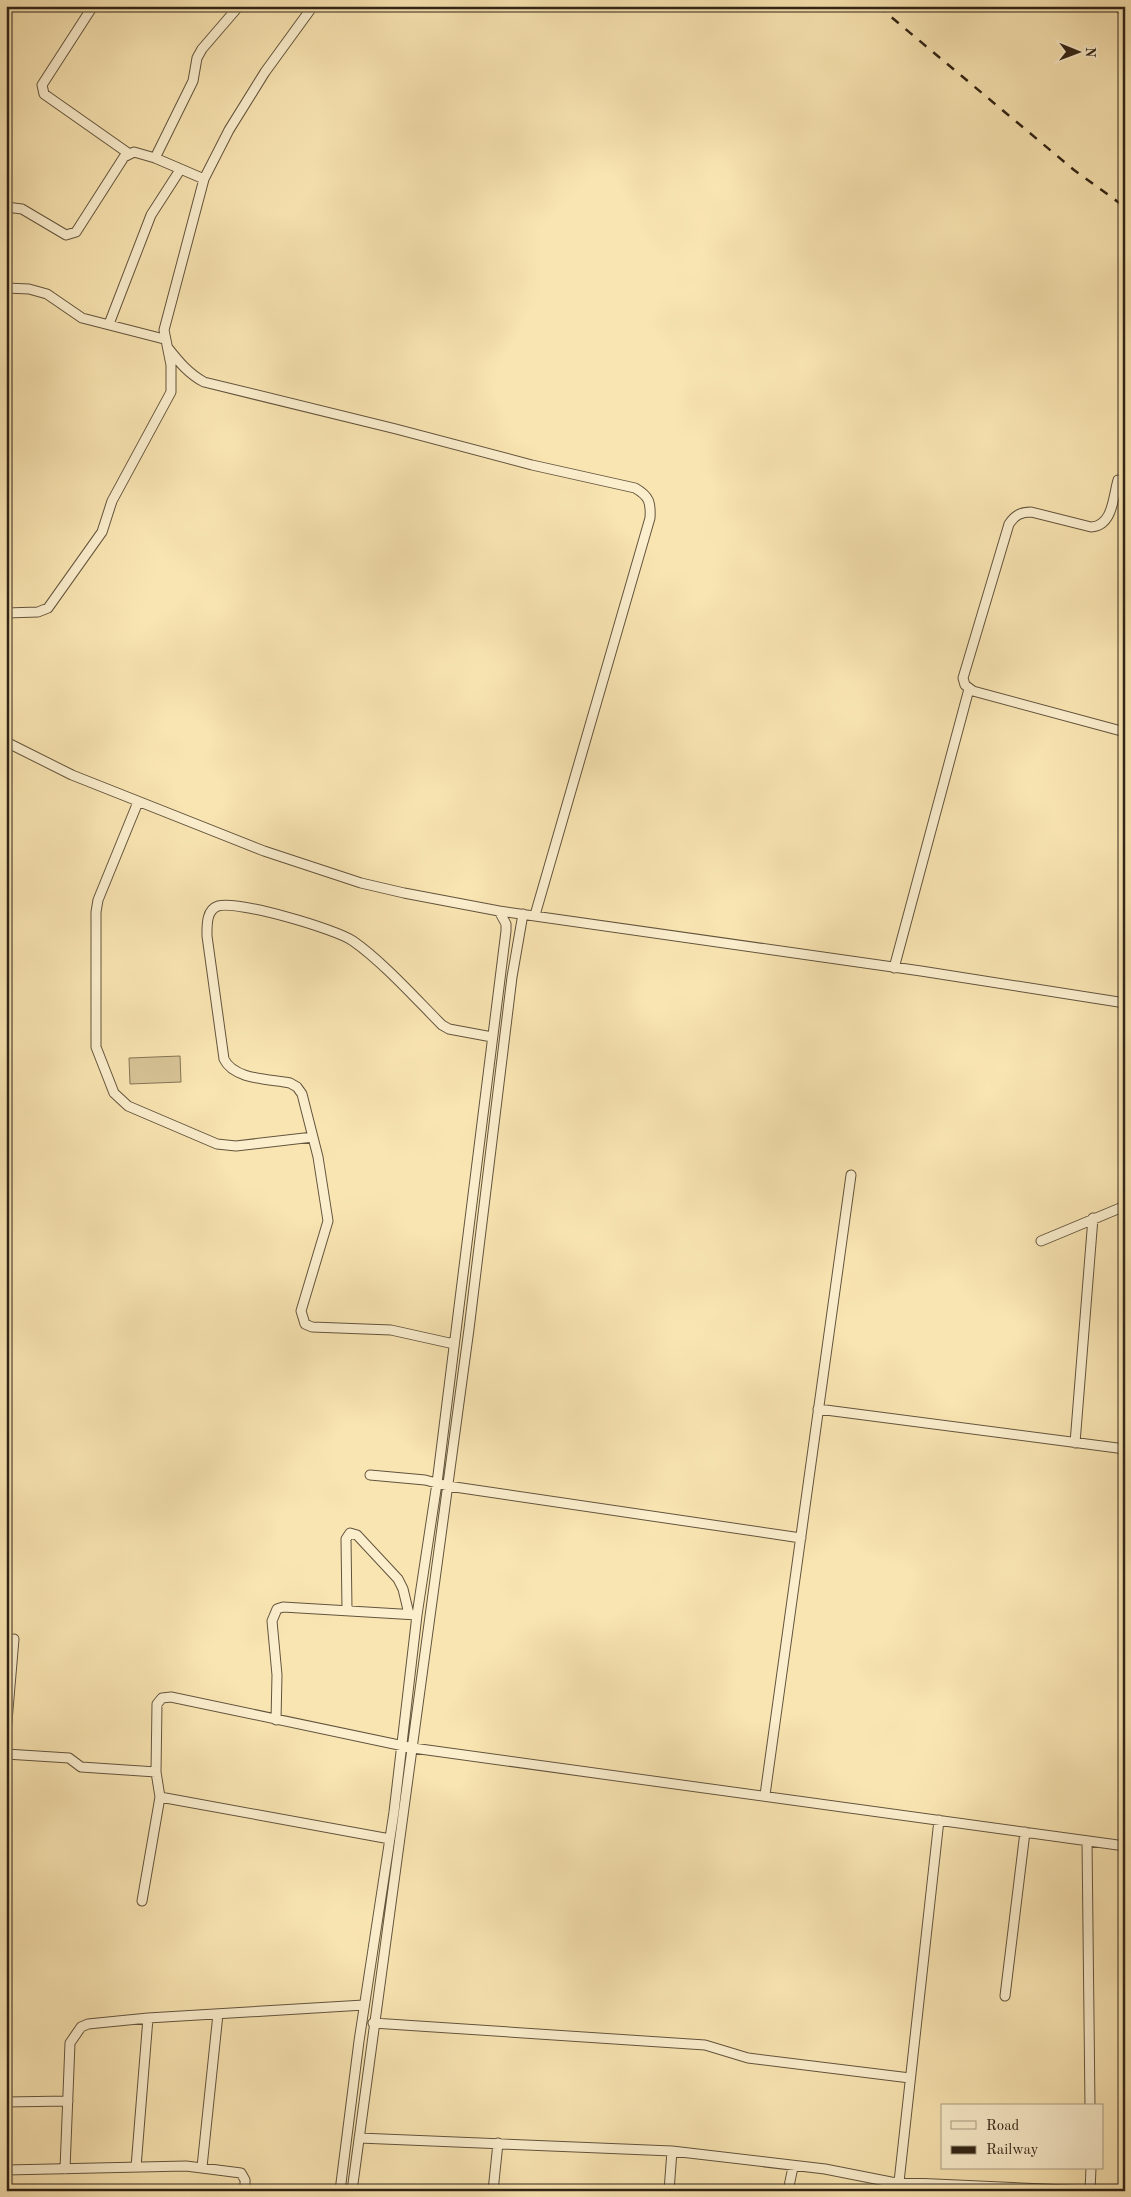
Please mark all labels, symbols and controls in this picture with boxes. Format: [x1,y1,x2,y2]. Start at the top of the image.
north arrow [1054,28,1104,78]
text: N [1083,47,1097,58]
legend [941,2104,1104,2170]
text: Road [986,2119,1020,2134]
text: Railway [986,2143,1039,2158]

